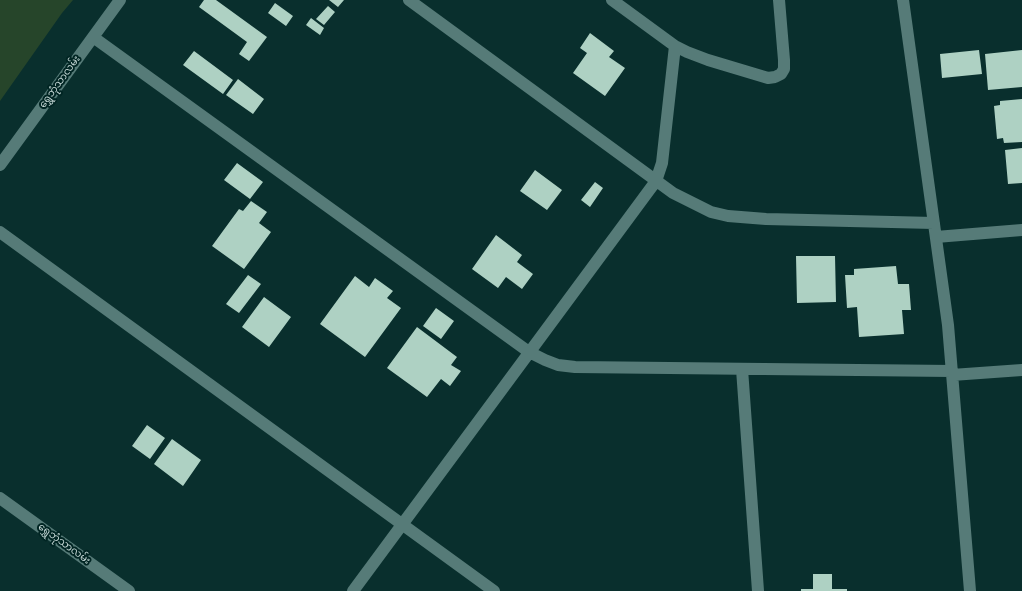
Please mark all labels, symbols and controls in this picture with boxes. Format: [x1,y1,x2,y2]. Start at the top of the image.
street label: ရွှေဘုံသာလမ်း [37,54,83,110]
street label: ရွှေဘုံသာလမ်း [36,521,92,567]

